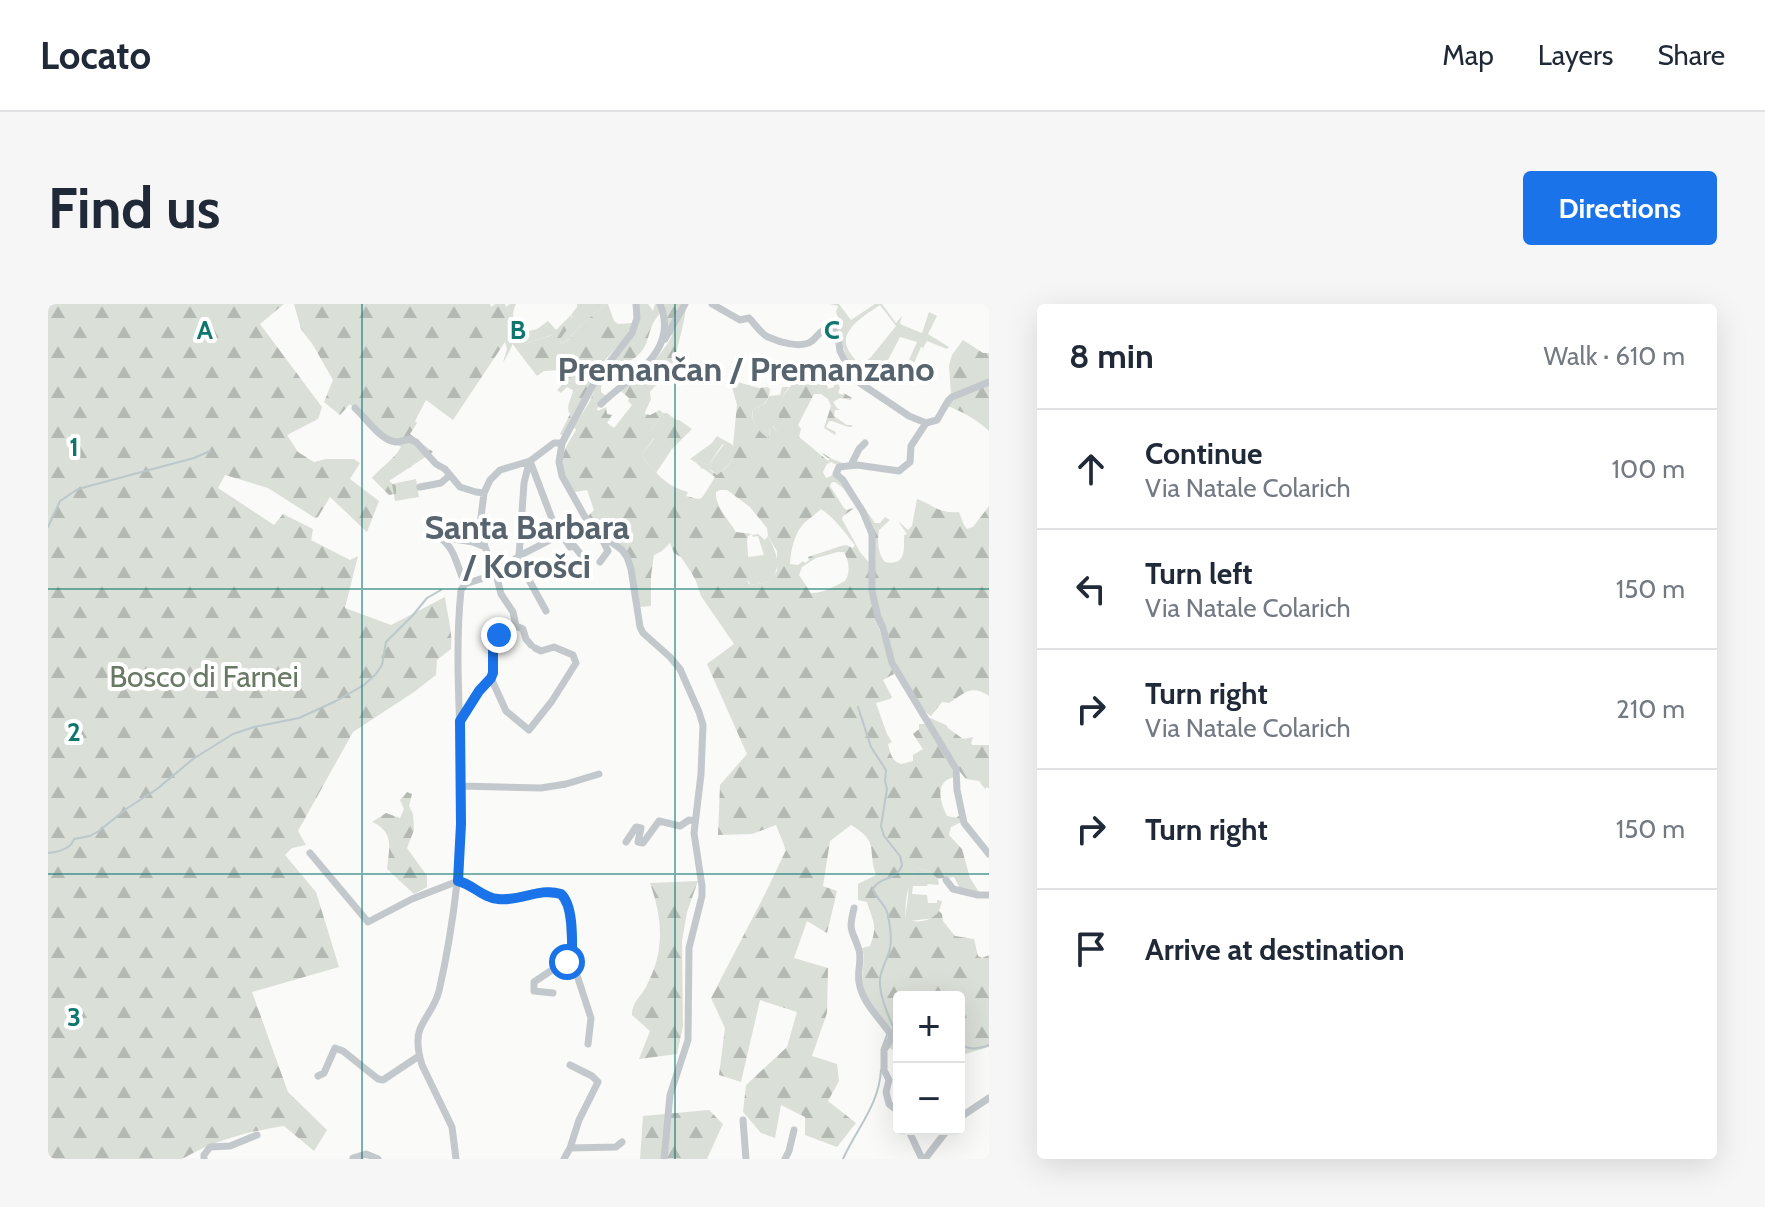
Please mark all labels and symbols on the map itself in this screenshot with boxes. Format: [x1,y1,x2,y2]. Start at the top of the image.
text: A [197,314,214,346]
text: B [510,314,526,346]
text: C [824,314,840,346]
district label: Premančan / Premanzano [557,348,935,390]
text: 1 [69,431,79,463]
district label: Santa Barbara / Korošci [424,506,630,587]
route end [481,617,517,653]
park label: Bosco di Farnei [109,658,299,695]
text: 2 [67,716,81,748]
route start [549,944,585,980]
text: 3 [67,1001,81,1033]

